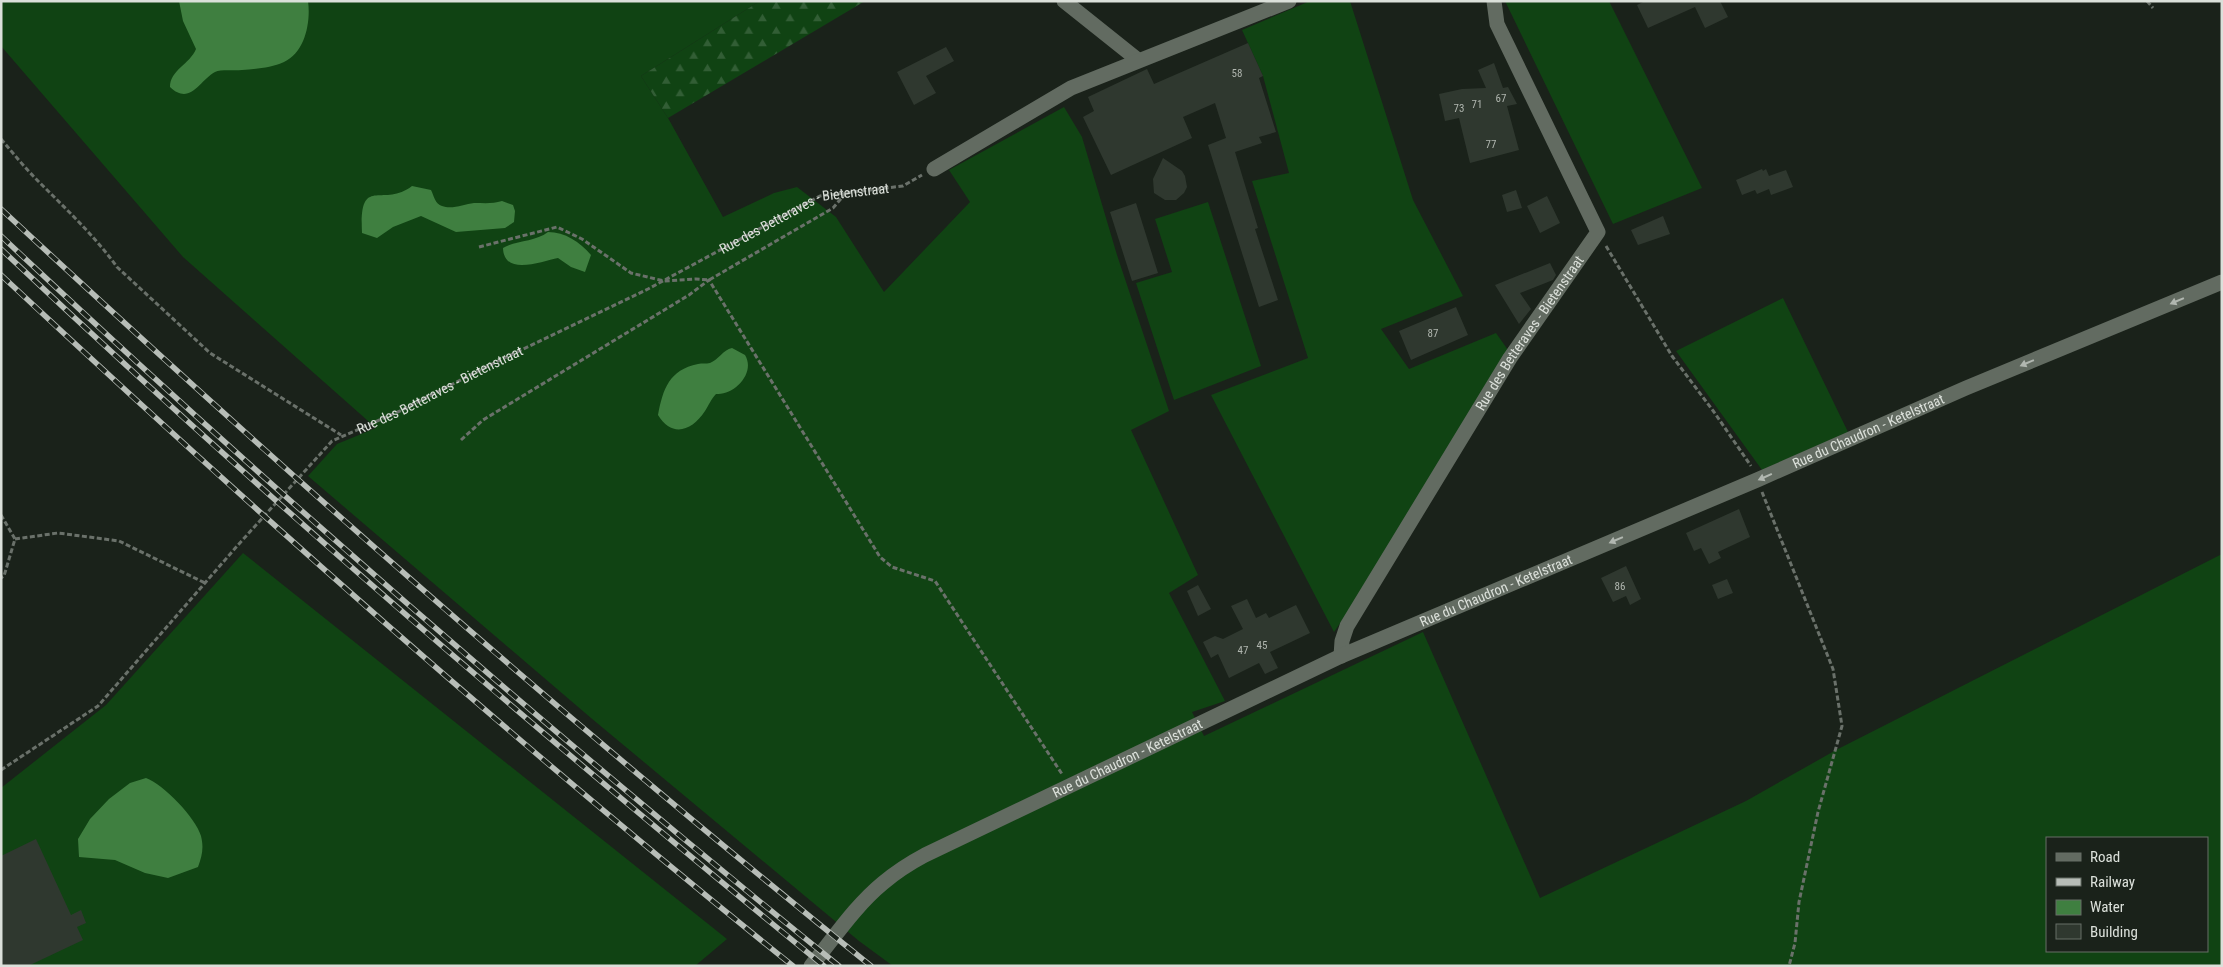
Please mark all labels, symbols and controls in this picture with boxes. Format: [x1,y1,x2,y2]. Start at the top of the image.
house number: 58 [1232,67,1242,80]
house number: 67 [1496,92,1506,105]
house number: 71 [1472,98,1482,111]
house number: 73 [1454,102,1464,115]
house number: 77 [1486,138,1496,151]
street label: Rue des Betteraves - Bietenstraat [716,180,890,257]
street label: Rue des Betteraves - Bietenstraat [1472,253,1587,413]
one-way arrow [2170,297,2184,305]
house number: 87 [1428,327,1438,340]
street label: Rue des Betteraves - Bietenstraat [354,343,525,437]
one-way arrow [2019,359,2034,367]
street label: Rue du Chaudron - Ketelstraat [1790,391,1947,471]
one-way arrow [1758,473,1772,481]
one-way arrow [1608,536,1623,544]
street label: Rue du Chaudron - Ketelstraat [1417,551,1575,630]
house number: 86 [1615,580,1625,593]
house number: 45 [1257,639,1267,652]
house number: 47 [1238,644,1248,657]
street label: Rue du Chaudron - Ketelstraat [1050,716,1205,801]
legend [2046,837,2208,952]
text: Road [2090,848,2120,866]
text: Railway [2090,873,2135,891]
text: Water [2090,898,2125,916]
text: Building [2090,923,2138,941]

